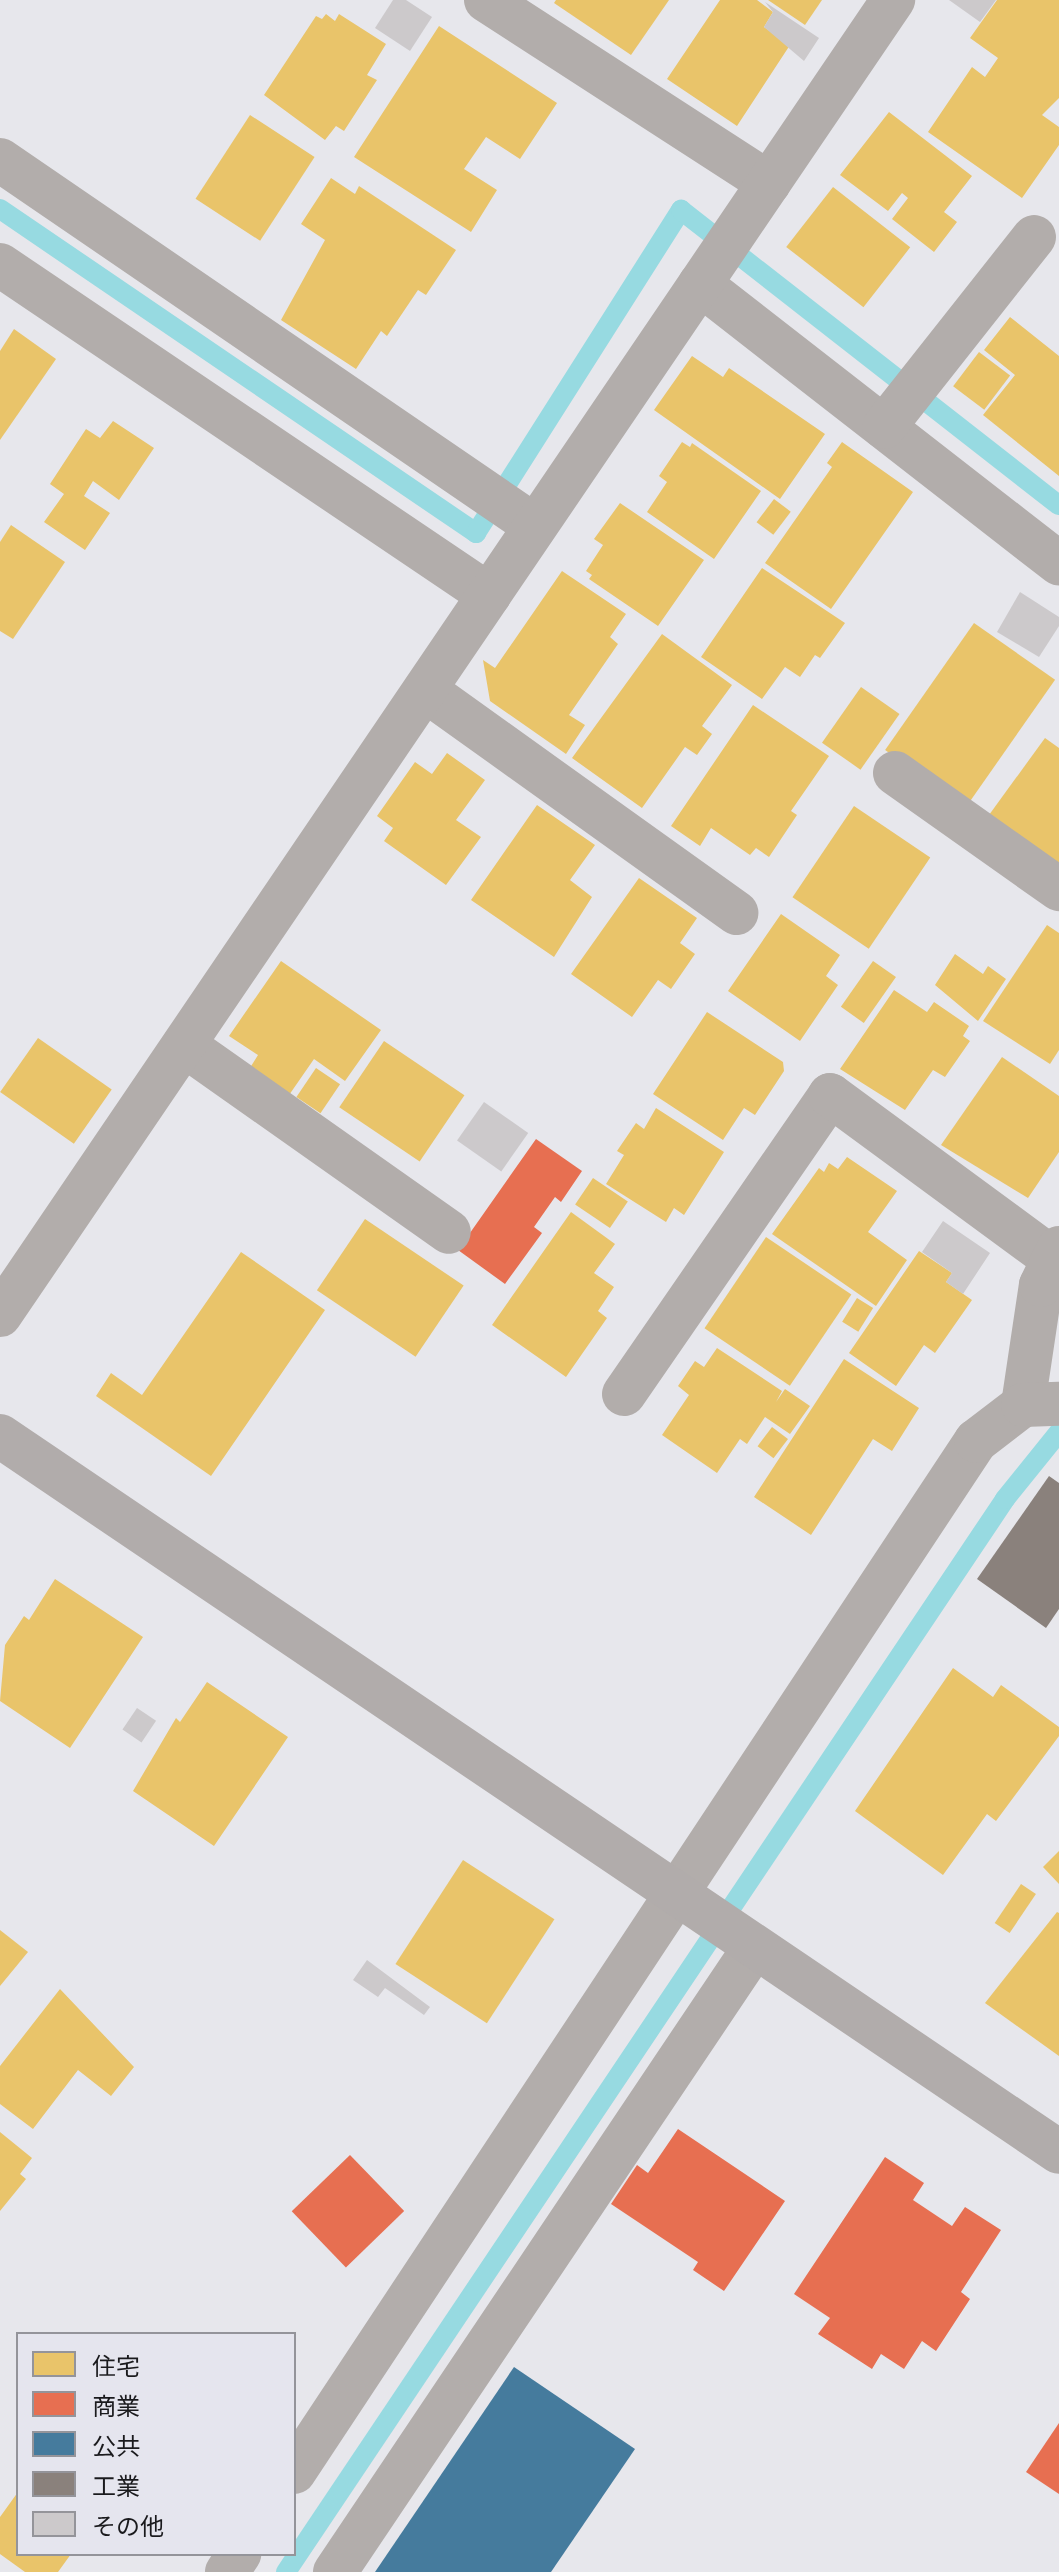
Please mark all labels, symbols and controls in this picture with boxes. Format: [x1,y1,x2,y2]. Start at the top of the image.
legend [16,2332,296,2556]
text: 住宅 [92,2351,140,2382]
text: 商業 [92,2391,140,2422]
text: 公共 [92,2431,140,2462]
text: 工業 [92,2471,140,2502]
text: その他 [92,2511,164,2542]

